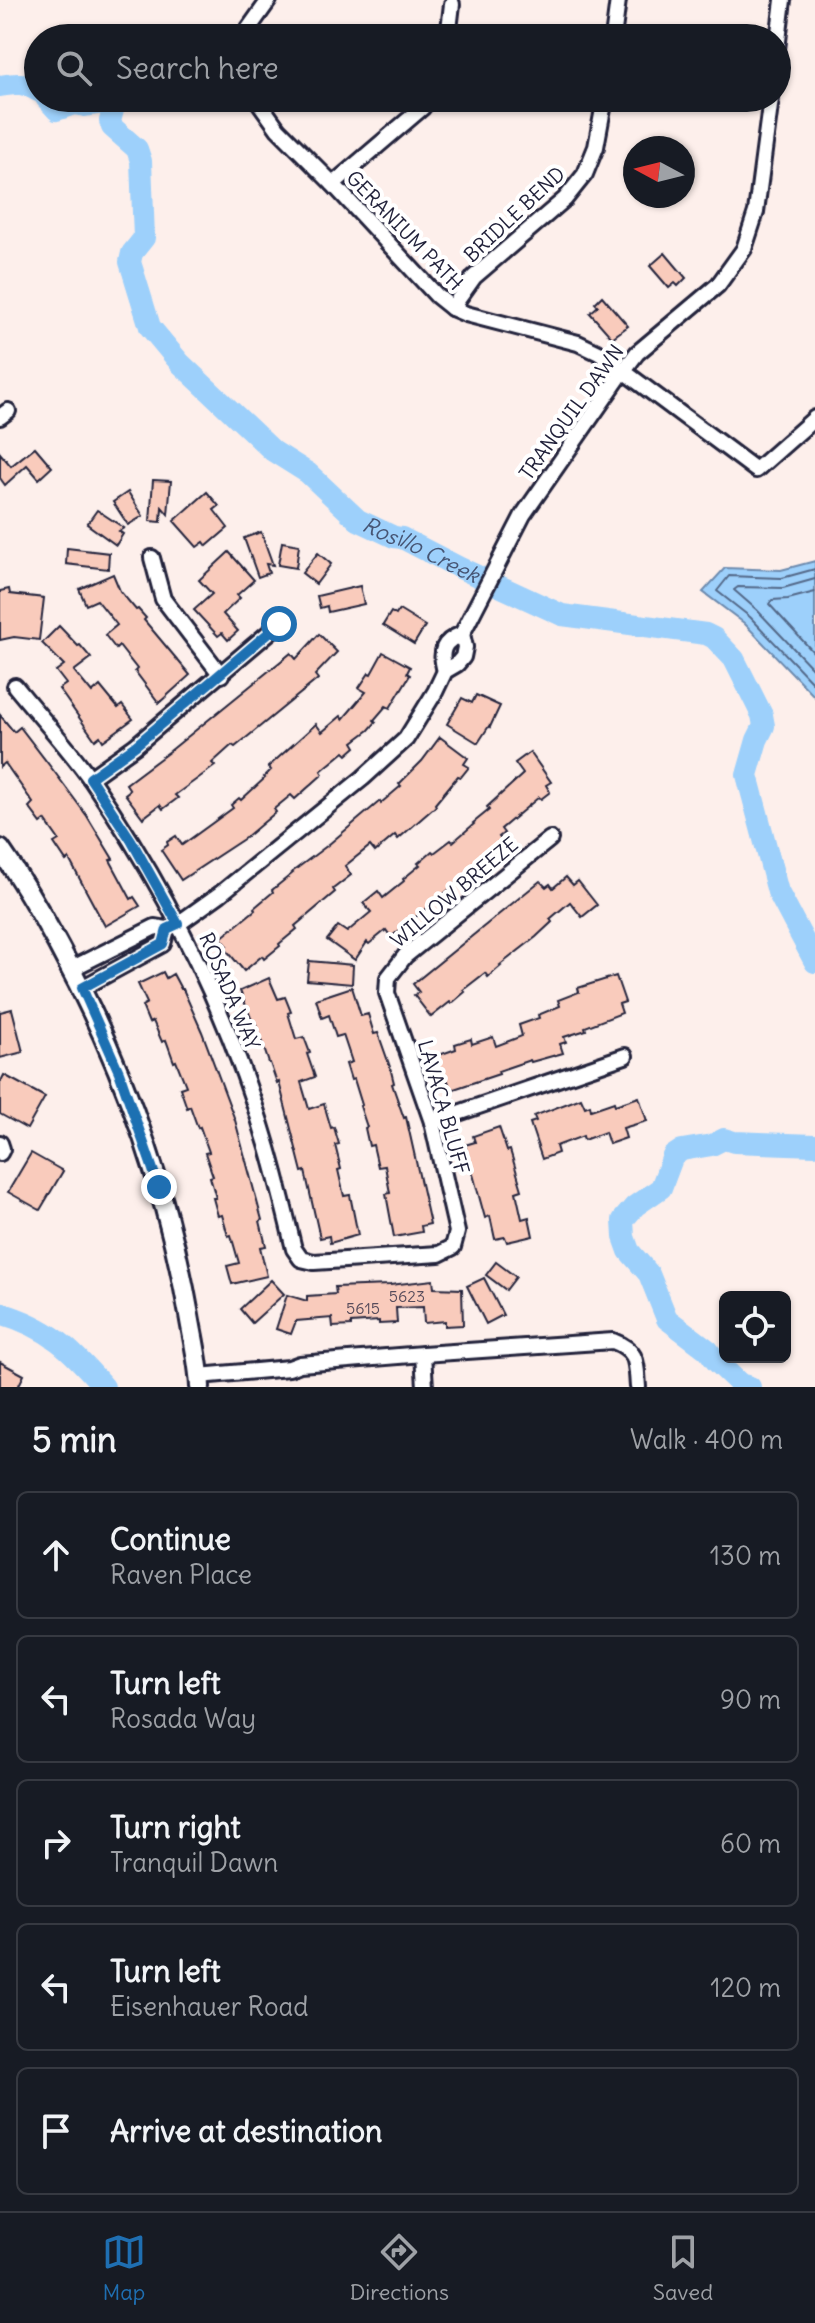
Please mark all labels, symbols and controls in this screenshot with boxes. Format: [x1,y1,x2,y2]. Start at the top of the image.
search box [24,24,791,112]
icon: search [52,46,96,90]
text: Search here [116,49,279,87]
north arrow [623,136,695,208]
street label: BRIDLE BEND [458,161,570,267]
street label: GERANIUM PATH [341,165,469,295]
street label: TRANQUIL DAWN [513,339,629,485]
water label: Rosillo Creek [358,510,485,590]
route start [261,606,297,642]
street label: WILLOW BREEZE [385,831,523,953]
street label: ROSADA WAY [194,929,266,1053]
street label: LAVACA BLUFF [413,1037,475,1177]
route end [141,1169,177,1205]
house number: 5623 [389,1286,425,1306]
map controls [719,1291,791,1363]
button: locate [719,1291,791,1363]
house number: 5615 [346,1298,380,1318]
text: 5 min [32,1418,117,1461]
text: Walk · 400 m [630,1423,783,1456]
text: Continue [110,1520,231,1558]
icon: ahead [34,1533,78,1577]
text: 130 m [710,1539,781,1572]
text: Raven Place [110,1558,252,1591]
text: Turn left [110,1664,221,1702]
icon: left [34,1677,78,1721]
text: 90 m [720,1683,781,1716]
text: Rosada Way [110,1702,256,1735]
text: Turn right [110,1808,241,1846]
icon: right [34,1821,78,1865]
text: 60 m [720,1827,781,1860]
text: Tranquil Dawn [110,1846,278,1879]
text: Turn left [110,1952,221,1990]
icon: left [34,1965,78,2009]
text: 120 m [710,1971,781,2004]
text: Eisenhauer Road [110,1990,309,2023]
icon: arrive [34,2109,78,2153]
text: Arrive at destination [110,2112,382,2150]
tab: Map [102,2230,146,2306]
tab: Directions [350,2230,449,2306]
tab: Saved [653,2230,713,2306]

